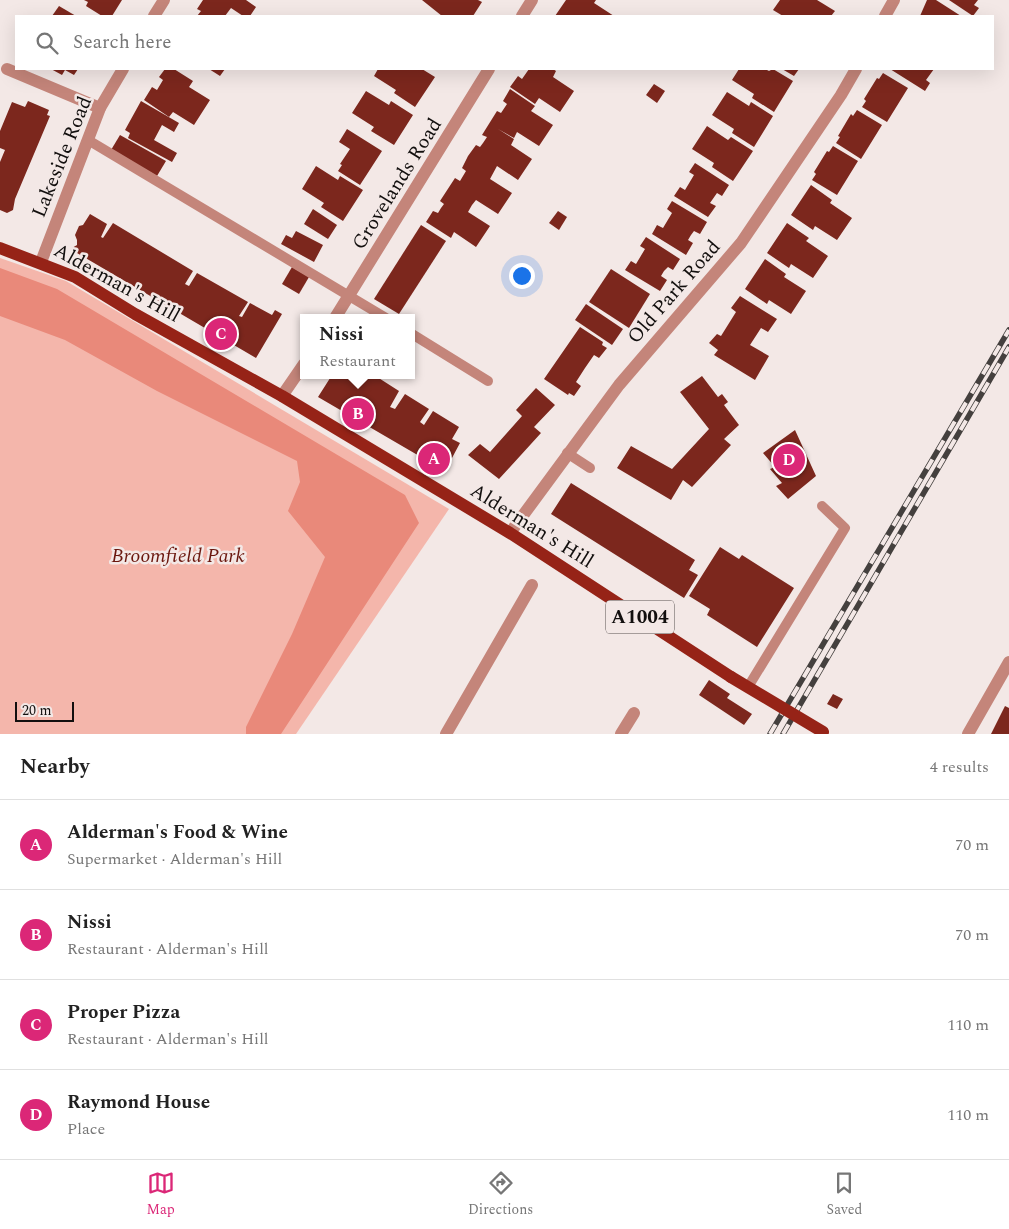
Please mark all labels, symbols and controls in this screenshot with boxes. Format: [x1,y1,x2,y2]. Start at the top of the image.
search box [15,15,994,70]
text: Search here [73,28,172,57]
icon: search [33,29,61,57]
street label: Lakeside Road [24,92,100,222]
street label: Grovelands Road [344,112,450,256]
street label: Old Park Road [620,233,728,351]
street label: Alderman's Hill [48,236,186,330]
your location [509,263,535,289]
popup [300,314,415,379]
pin: C [205,315,237,353]
text: Nissi [319,320,364,349]
text: Restaurant [319,349,396,373]
pin: B [342,395,374,433]
pin: A [418,440,450,478]
pin: D [773,441,805,479]
street label: Alderman's Hill [464,476,600,576]
park label: Broomfield Park [111,541,245,571]
road number: A1004 [606,600,674,634]
scale bar [15,699,74,722]
text: 20 m [22,700,52,721]
text: Nearby [20,751,90,783]
text: 4 results [930,755,989,779]
text: Alderman's Food & Wine [67,818,288,847]
text: A [30,833,42,857]
text: 70 m [955,833,989,857]
text: Supermarket · Alderman's Hill [67,847,282,871]
text: Nissi [67,908,112,937]
text: B [30,923,42,947]
text: 70 m [955,923,989,947]
text: Restaurant · Alderman's Hill [67,937,269,961]
text: Proper Pizza [67,998,180,1027]
text: C [30,1013,42,1037]
text: 110 m [947,1013,989,1037]
text: Restaurant · Alderman's Hill [67,1027,269,1051]
text: Raymond House [67,1088,210,1117]
text: D [30,1103,42,1127]
text: 110 m [947,1103,989,1127]
text: Place [67,1117,105,1141]
tab: Map [147,1169,175,1220]
tab: Directions [468,1169,533,1220]
tab: Saved [827,1169,862,1220]

